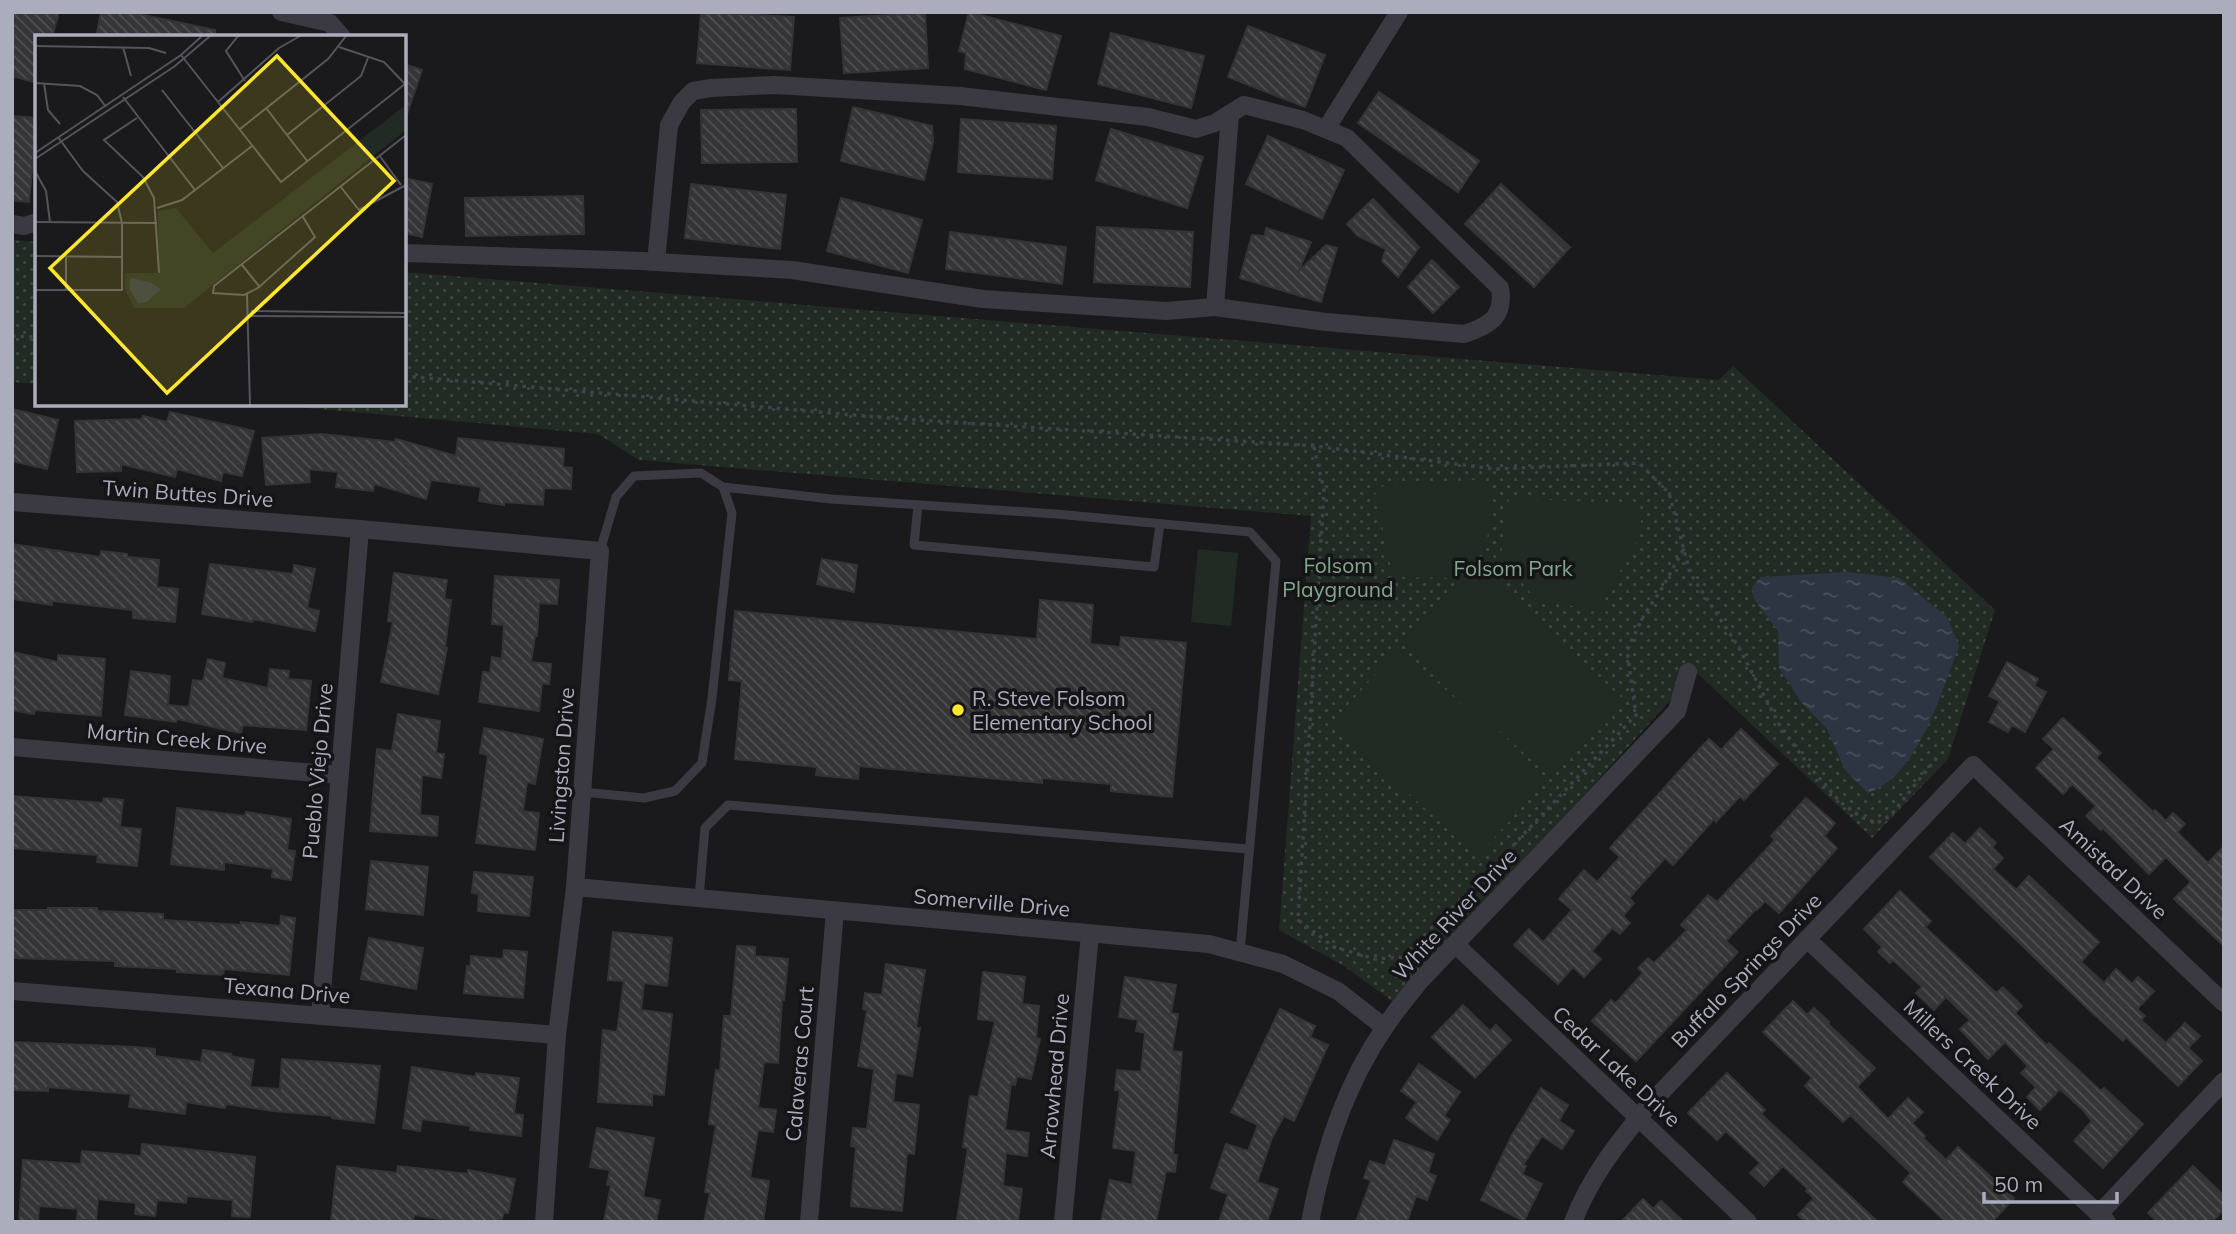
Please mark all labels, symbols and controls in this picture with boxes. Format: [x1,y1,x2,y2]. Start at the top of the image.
inset map [35,35,406,406]
street label: Twin Buttes Drive [102,474,274,512]
park label: Folsom Playground [1282,552,1394,602]
park label: Folsom Park [1454,555,1573,581]
street label: Pueblo Viejo Drive [296,682,338,860]
place label: R. Steve Folsom Elementary School [972,685,1153,735]
street label: Livingston Drive [543,686,579,844]
marker: R. Steve Folsom Elementary School [950,702,966,718]
street label: Martin Creek Drive [86,717,268,759]
street label: Amistad Drive [2055,811,2173,925]
street label: White River Drive [1386,843,1522,985]
street label: Somerville Drive [913,882,1071,922]
street label: Buffalo Springs Drive [1665,887,1827,1053]
street label: Texana Drive [222,972,352,1008]
street label: Calaveras Court [779,985,819,1143]
street label: Arrowhead Drive [1034,992,1074,1160]
street label: Millers Creek Drive [1898,993,2048,1135]
street label: Cedar Lake Drive [1548,1000,1686,1132]
scale bar [1984,1160,2117,1204]
text: 50 m [1994,1171,2043,1197]

